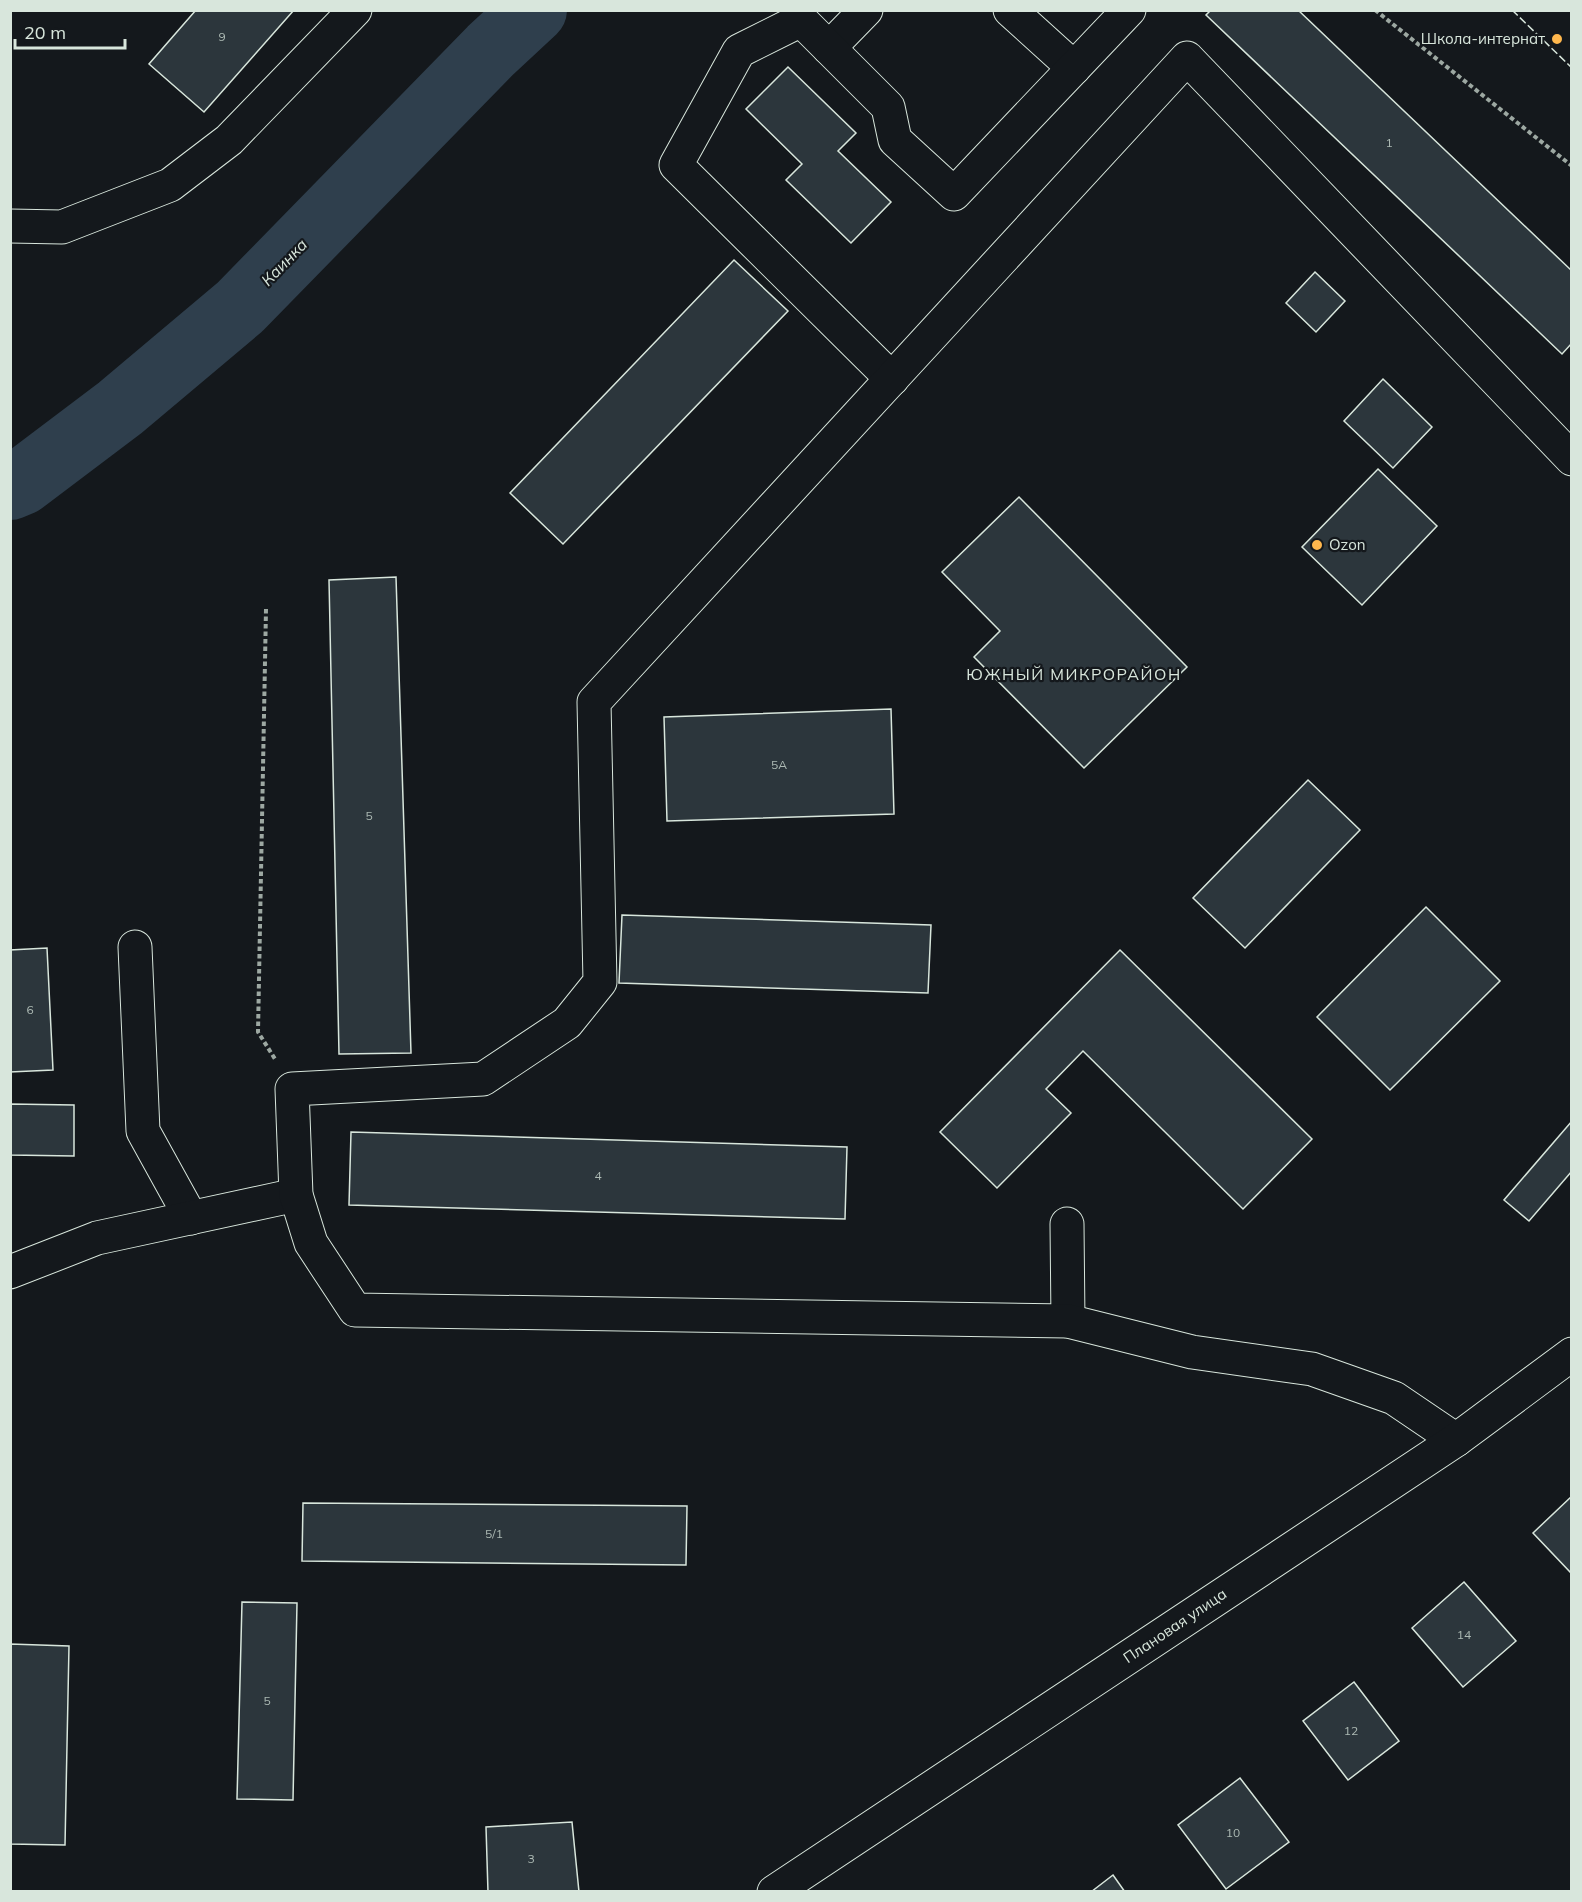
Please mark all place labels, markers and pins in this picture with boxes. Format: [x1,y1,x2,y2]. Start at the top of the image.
place label: Школа-интернат [1421,29,1545,48]
marker: Школа-интернат [1550,32,1564,46]
place label: Ozon [1329,535,1366,554]
marker: Ozon [1310,538,1324,552]

